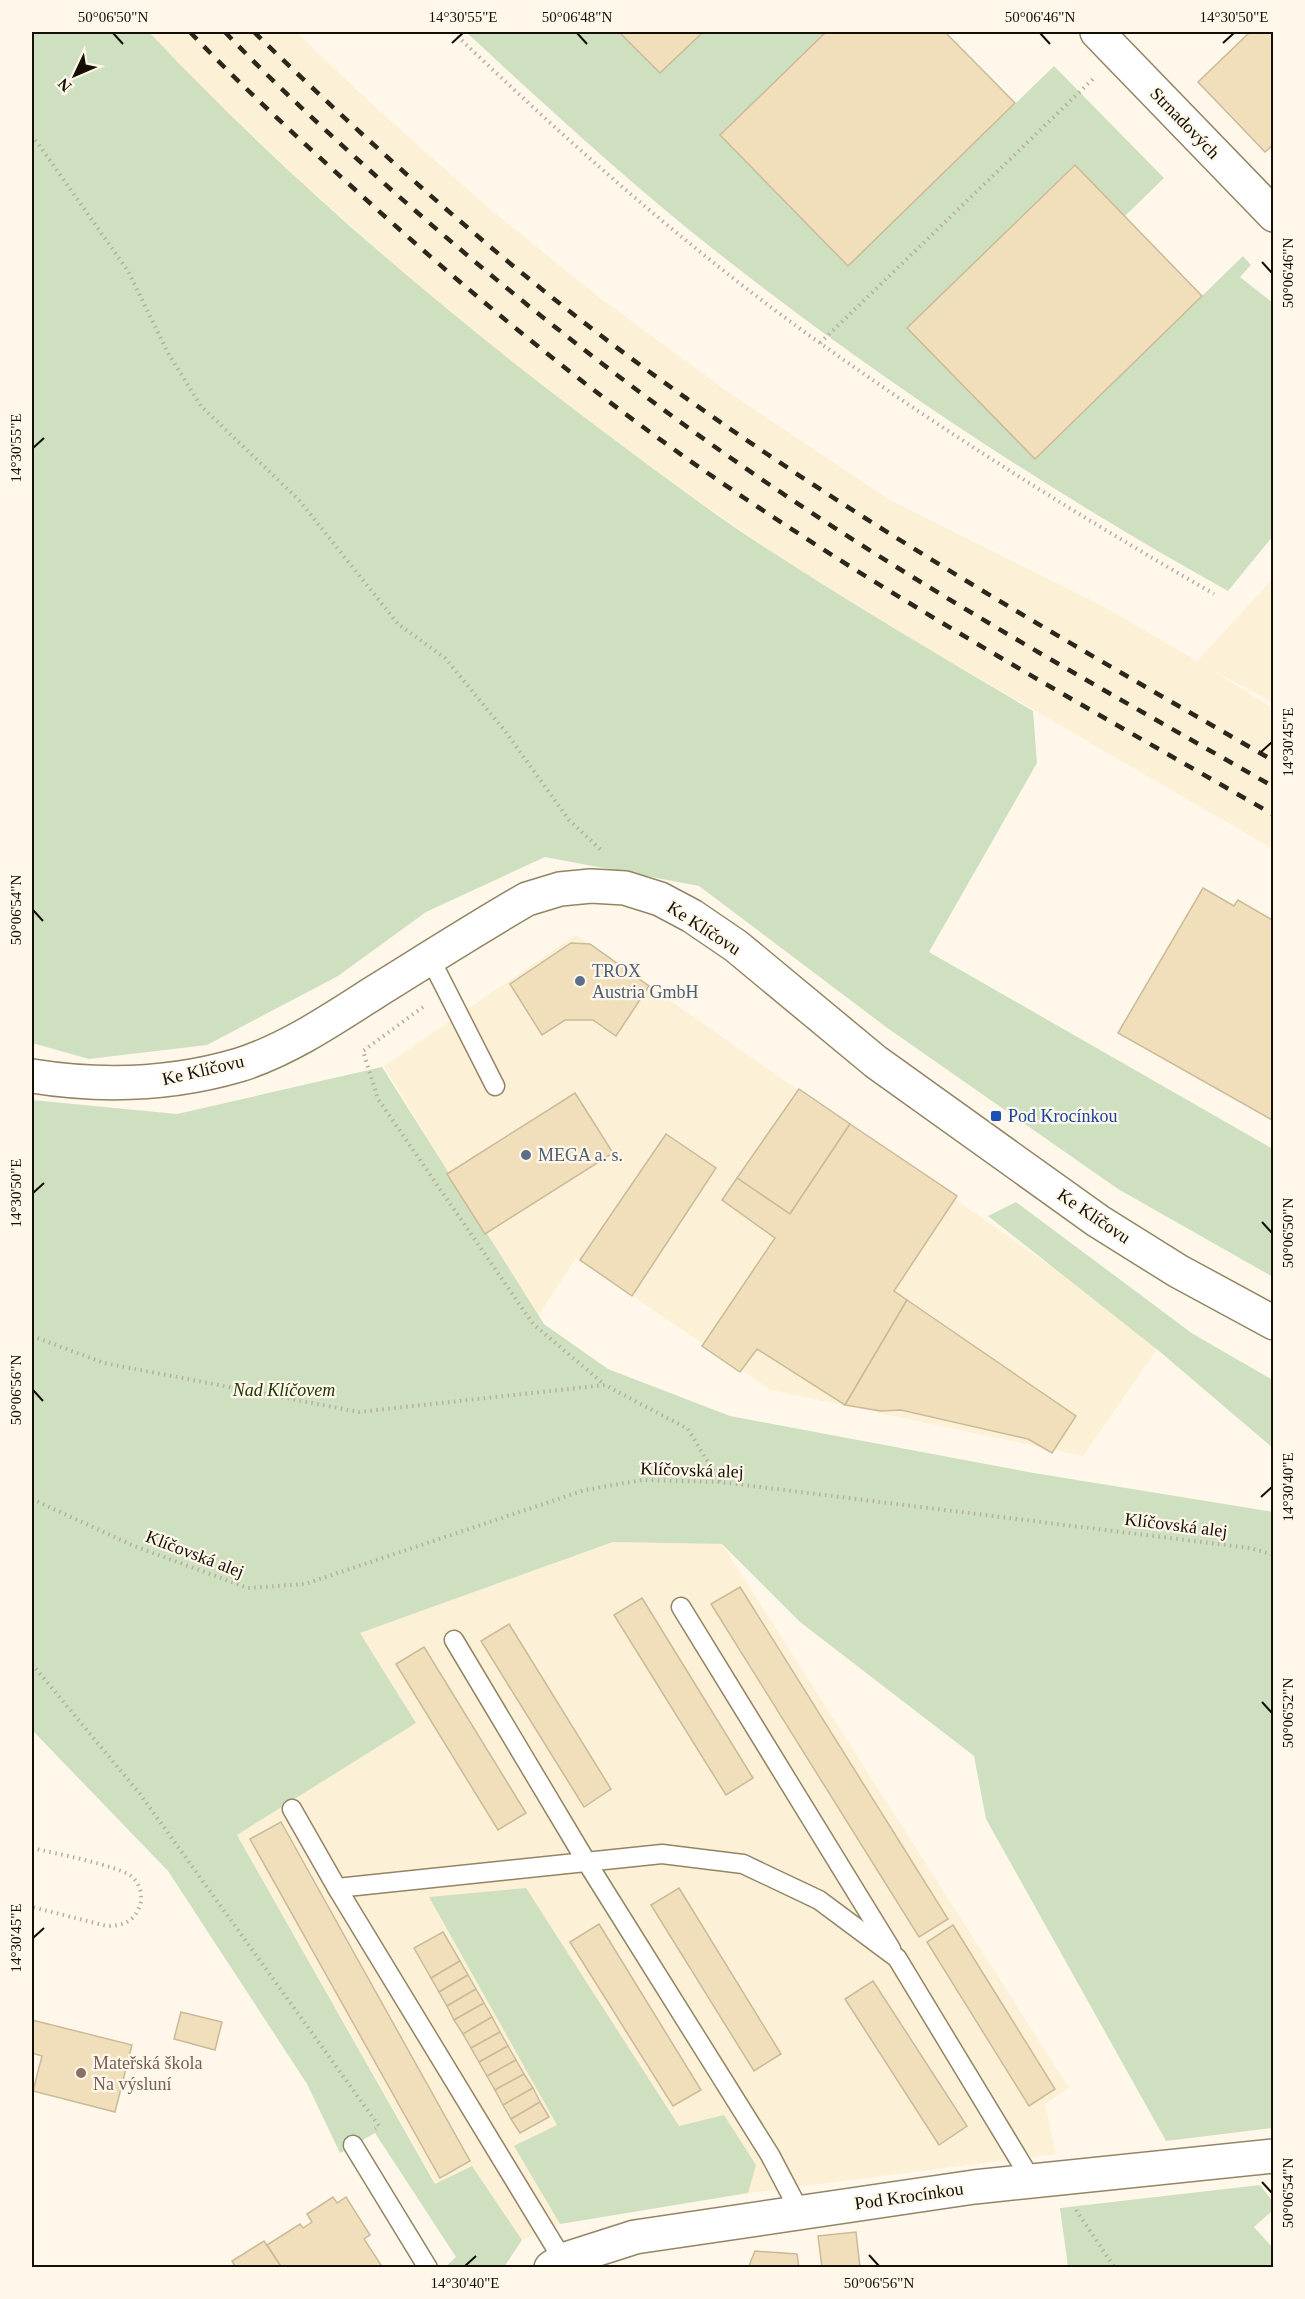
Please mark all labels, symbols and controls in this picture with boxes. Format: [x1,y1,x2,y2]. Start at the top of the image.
text: 50°06'50"N [78,9,148,25]
text: 14°30'55"E [429,9,498,25]
text: 50°06'48"N [542,9,612,25]
text: 50°06'46"N [1005,9,1075,25]
text: 14°30'50"E [1200,9,1269,25]
north arrow [45,45,105,105]
text: N [54,75,75,95]
street label: Strnadových [1146,83,1224,163]
text: 50°06'46"N [1280,238,1296,308]
text: 14°30'55"E [8,414,24,483]
text: 14°30'45"E [1280,708,1296,777]
text: 50°06'54"N [8,875,24,945]
street label: Ke Klíčovu [664,897,744,959]
place label: TROX Austria GmbH [592,961,699,1002]
marker: TROX Austria GmbH [573,974,587,988]
street label: Ke Klíčovu [160,1051,246,1089]
place label: Pod Krocínkou [1008,1106,1118,1126]
marker: Pod Krocínkou [989,1109,1003,1123]
place label: MEGA a. s. [538,1145,623,1165]
marker: MEGA a. s. [519,1148,533,1162]
text: 14°30'50"E [8,1159,24,1228]
street label: Ke Klíčovu [1054,1184,1134,1248]
text: 50°06'50"N [1280,1198,1296,1268]
text: 50°06'56"N [8,1355,24,1425]
park label: Nad Klíčovem [232,1380,335,1400]
text: 14°30'40"E [1280,1453,1296,1522]
street label: Klíčovská alej [640,1458,744,1482]
street label: Klíčovská alej [1123,1509,1229,1541]
street label: Klíčovská alej [143,1526,247,1582]
text: 50°06'52"N [1280,1678,1296,1748]
text: 14°30'45"E [8,1904,24,1973]
place label: Mateřská škola Na výsluní [93,2053,202,2094]
marker: Mateřská škola Na výsluní [74,2066,88,2080]
text: 50°06'54"N [1280,2158,1296,2228]
street label: Pod Krocínkou [853,2178,965,2214]
text: 14°30'40"E [431,2275,500,2291]
text: 50°06'56"N [844,2275,914,2291]

